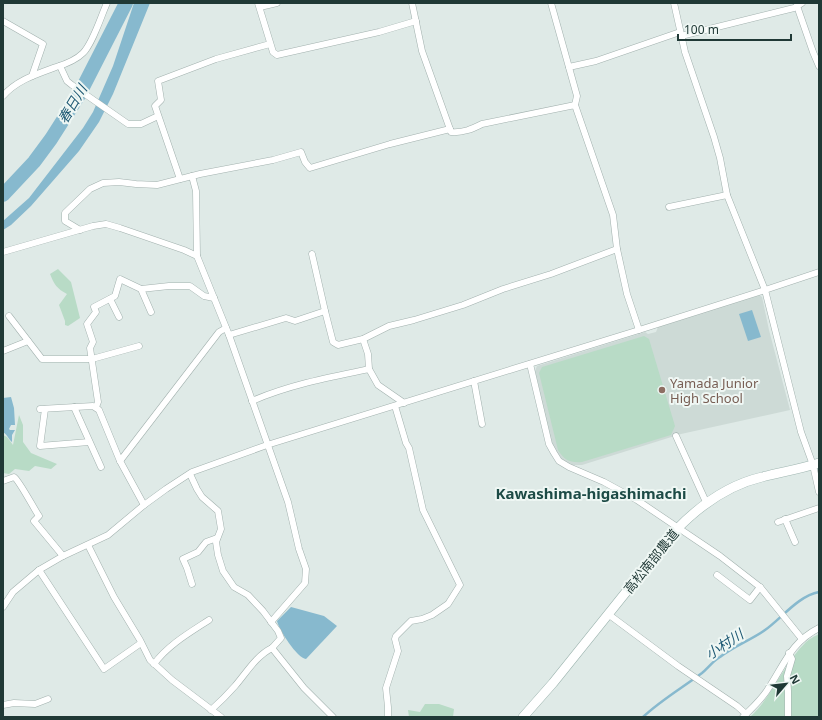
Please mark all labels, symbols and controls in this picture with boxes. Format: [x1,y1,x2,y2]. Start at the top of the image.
scale bar [678,16,791,42]
text: 100 m [684,21,719,38]
water label: 春日川 [53,79,92,127]
place label: Yamada Junior High School [670,374,759,407]
marker: Yamada Junior High School [657,385,667,395]
district label: Kawashima-higashimachi [496,483,687,503]
street label: 高松南部農道 [619,525,683,597]
water label: 小村川 [701,624,748,663]
north arrow [766,664,806,704]
text: N [787,672,804,687]

